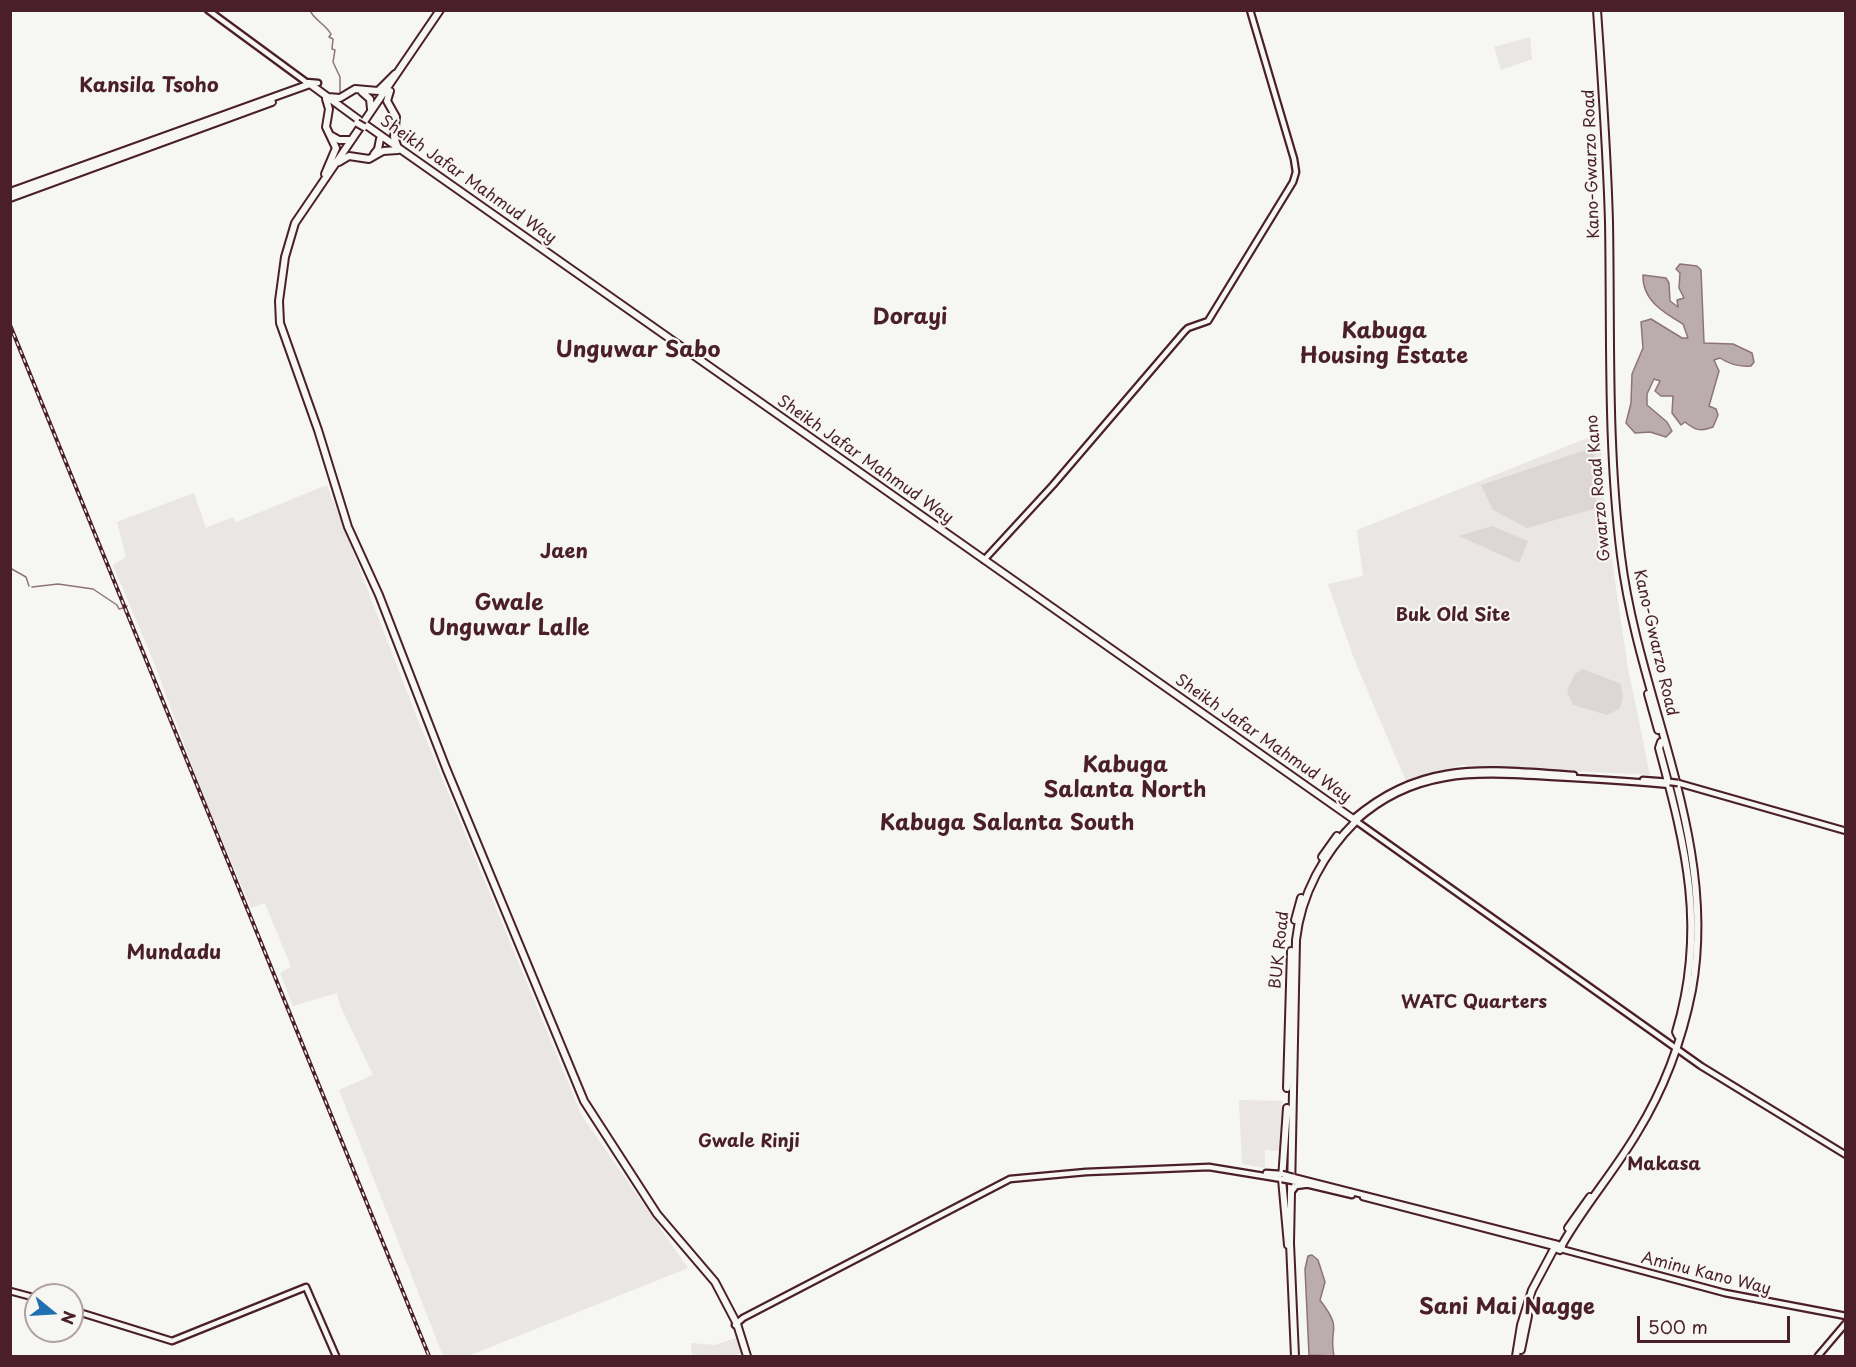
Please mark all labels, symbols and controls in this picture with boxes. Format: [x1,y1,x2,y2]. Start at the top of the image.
district label: Kansila Tsoho [79,74,219,98]
street label: Kano-Gwarzo Road [1580,89,1604,239]
street label: Sheikh Jafar Mahmud Way [376,112,560,248]
district label: Dorayi [873,305,947,331]
district label: Kabuga Housing Estate [1300,319,1468,370]
district label: Unguwar Sabo [556,338,720,364]
street label: Sheikh Jafar Mahmud Way [773,392,957,528]
street label: Gwarzo Road Kano [1583,414,1615,562]
district label: Jaen [540,540,588,564]
street label: Kano-Gwarzo Road [1629,568,1681,718]
district label: Gwale Unguwar Lalle [428,591,590,642]
district label: Buk Old Site [1396,605,1510,627]
street label: Sheikh Jafar Mahmud Way [1171,671,1355,807]
district label: Kabuga Salanta North [1044,753,1206,804]
district label: Kabuga Salanta South [880,811,1134,837]
street label: BUK Road [1266,910,1294,990]
district label: Mundadu [127,941,221,965]
district label: WATC Quarters [1401,992,1547,1014]
district label: Gwale Rinji [698,1131,800,1153]
district label: Makasa [1627,1154,1701,1176]
street label: Aminu Kano Way [1639,1249,1773,1299]
north arrow [24,1283,84,1343]
district label: Sani Mai Nagge [1419,1295,1595,1321]
scale bar [1640,1304,1793,1342]
text: N [56,1308,83,1328]
text: 500 m [1648,1313,1708,1340]

